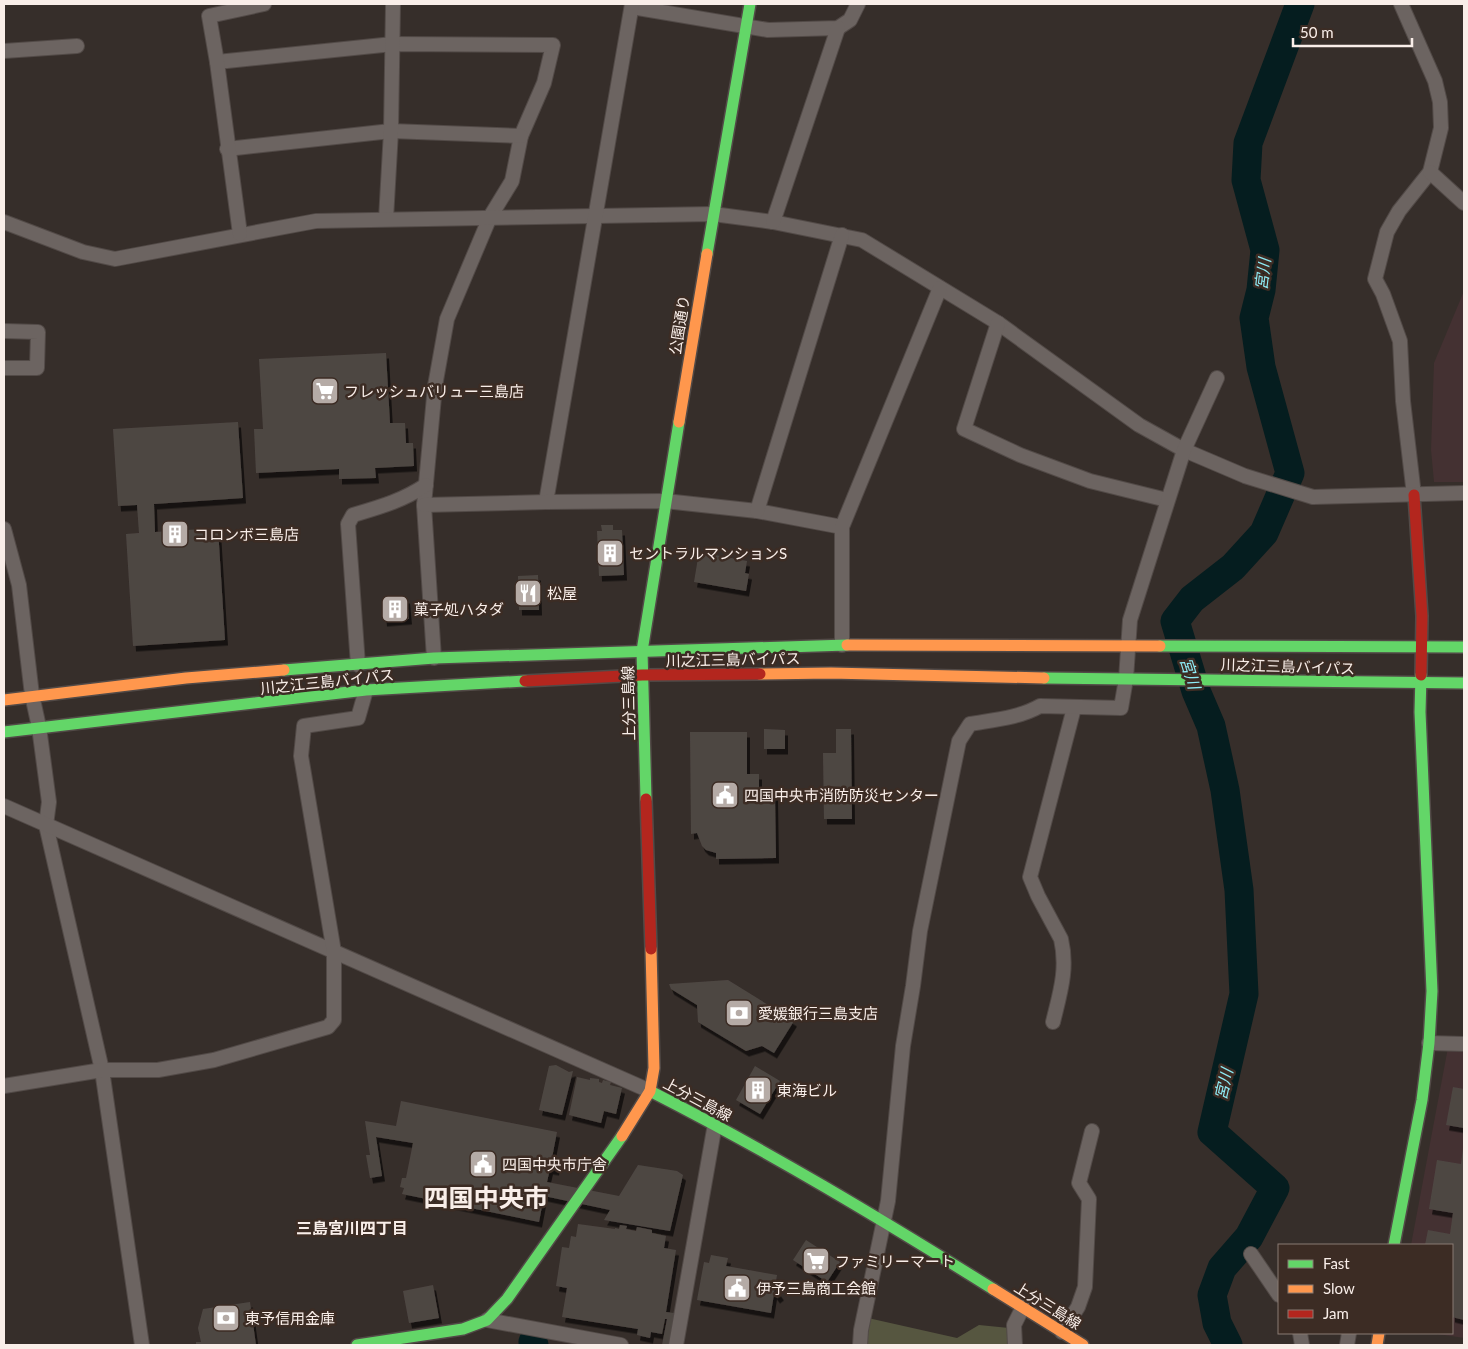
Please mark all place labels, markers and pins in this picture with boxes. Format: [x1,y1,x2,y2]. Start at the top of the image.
supermarket icon: フレッシュバリュー三島店 [310,376,340,406]
place label: フレッシュバリュー三島店 [344,382,524,400]
building icon: コロンボ三島店 [160,519,190,549]
place label: コロンボ三島店 [194,525,299,543]
building icon: セントラルマンションS [595,538,625,568]
place label: セントラルマンションS [629,544,787,562]
restaurant icon: 松屋 [513,578,543,608]
place label: 松屋 [547,584,577,602]
building icon: 菓子処ハタダ [380,594,410,624]
place label: 菓子処ハタダ [414,600,504,618]
public building icon: 四国中央市消防防災センター [710,780,740,810]
place label: 四国中央市消防防災センター [744,786,939,804]
bank icon: 愛媛銀行三島支店 [724,998,754,1028]
place label: 愛媛銀行三島支店 [758,1004,878,1022]
building icon: 東海ビル [743,1075,773,1105]
place label: 東海ビル [777,1081,837,1099]
public building icon: 四国中央市庁舎 [468,1149,498,1179]
place label: 四国中央市庁舎 [502,1155,607,1173]
supermarket icon: ファミリーマート [801,1246,831,1276]
place label: ファミリーマート [835,1252,955,1270]
public building icon: 伊予三島商工会館 [722,1273,752,1303]
place label: 伊予三島商工会館 [756,1279,876,1297]
bank icon: 東予信用金庫 [211,1303,241,1333]
place label: 東予信用金庫 [245,1309,335,1327]

